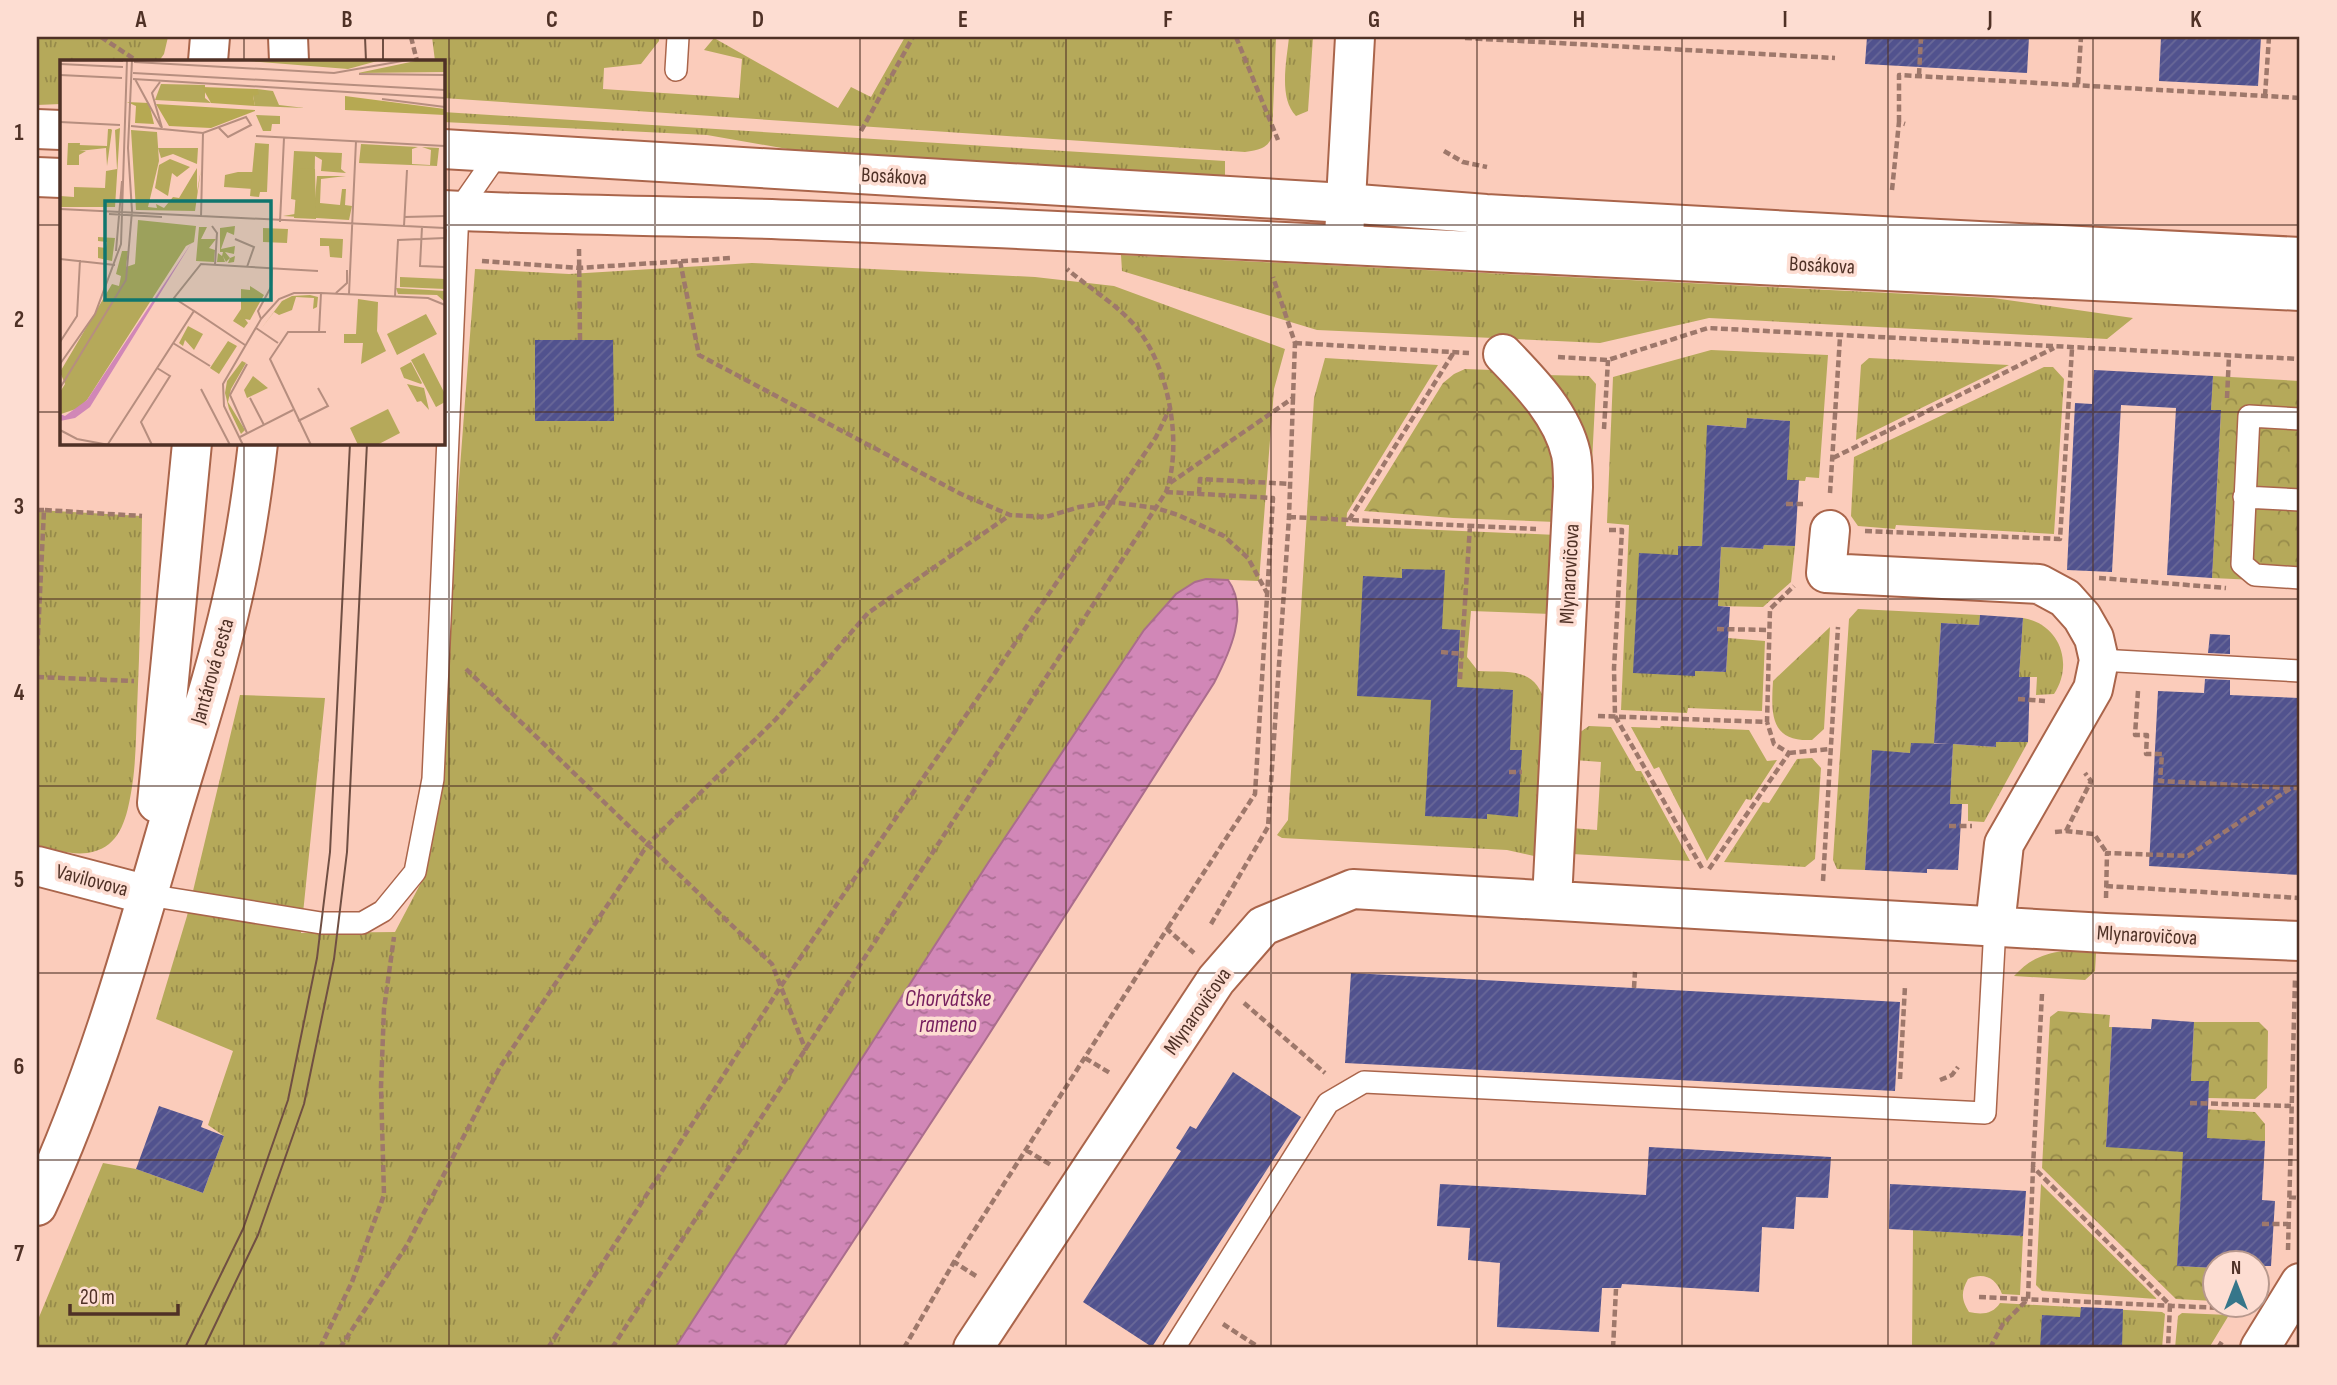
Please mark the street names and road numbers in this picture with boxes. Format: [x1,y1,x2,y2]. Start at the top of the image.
street label: Bosákova [860,162,927,191]
street label: Bosákova [1788,251,1855,280]
street label: Mlynarovičova [1554,523,1585,625]
street label: Jantárová cesta [185,616,239,727]
street label: Vavilovova [53,859,131,902]
street label: Mlynarovičova [2096,920,2198,951]
street label: Mlynarovičova [1158,963,1236,1060]

